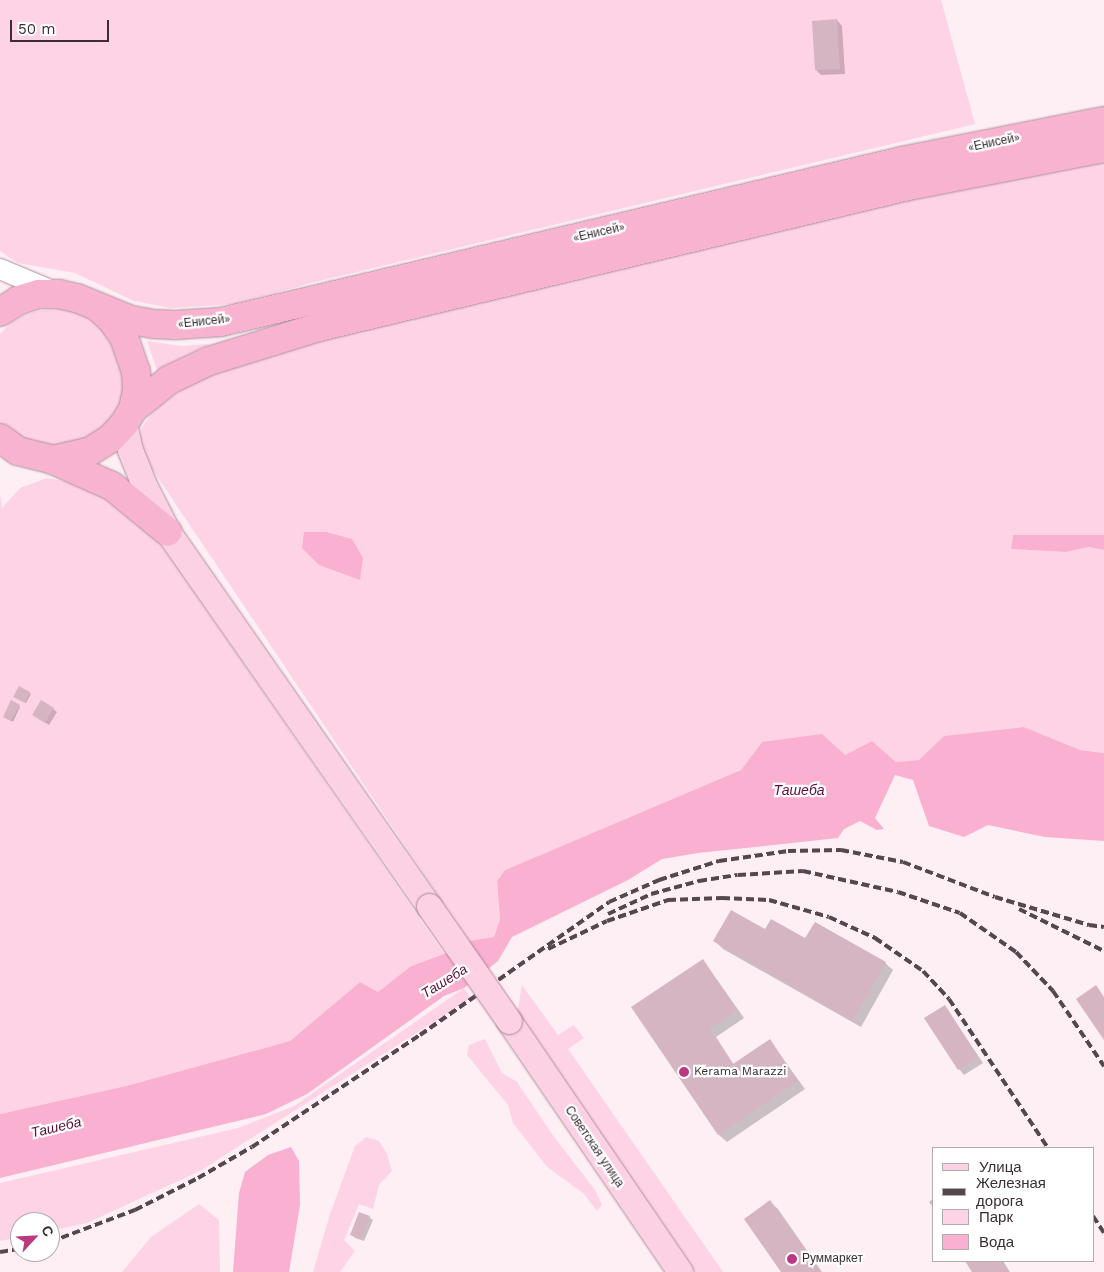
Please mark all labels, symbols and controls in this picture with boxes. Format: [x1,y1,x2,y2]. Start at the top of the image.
scale bar [12,10,111,42]
text: 50 m [18,20,55,38]
street label: «Енисей» [967,130,1021,156]
street label: «Енисей» [572,220,626,246]
street label: «Енисей» [177,312,231,332]
water label: Ташеба [773,782,825,798]
water label: Ташеба [418,960,470,1002]
place label: Kerama Marazzi [694,1065,787,1079]
marker: Kerama Marazzi [678,1066,690,1078]
street label: Советская улица [561,1104,627,1190]
water label: Ташеба [29,1113,83,1141]
legend [932,1147,1094,1262]
text: Улица [979,1158,1022,1176]
text: Железная дорога [976,1174,1046,1210]
text: Парк [979,1208,1013,1226]
north arrow [10,1212,60,1262]
text: С [38,1223,57,1239]
text: Вода [979,1233,1014,1251]
place label: Руммаркет [802,1252,863,1266]
marker: Руммаркет [786,1253,798,1265]

